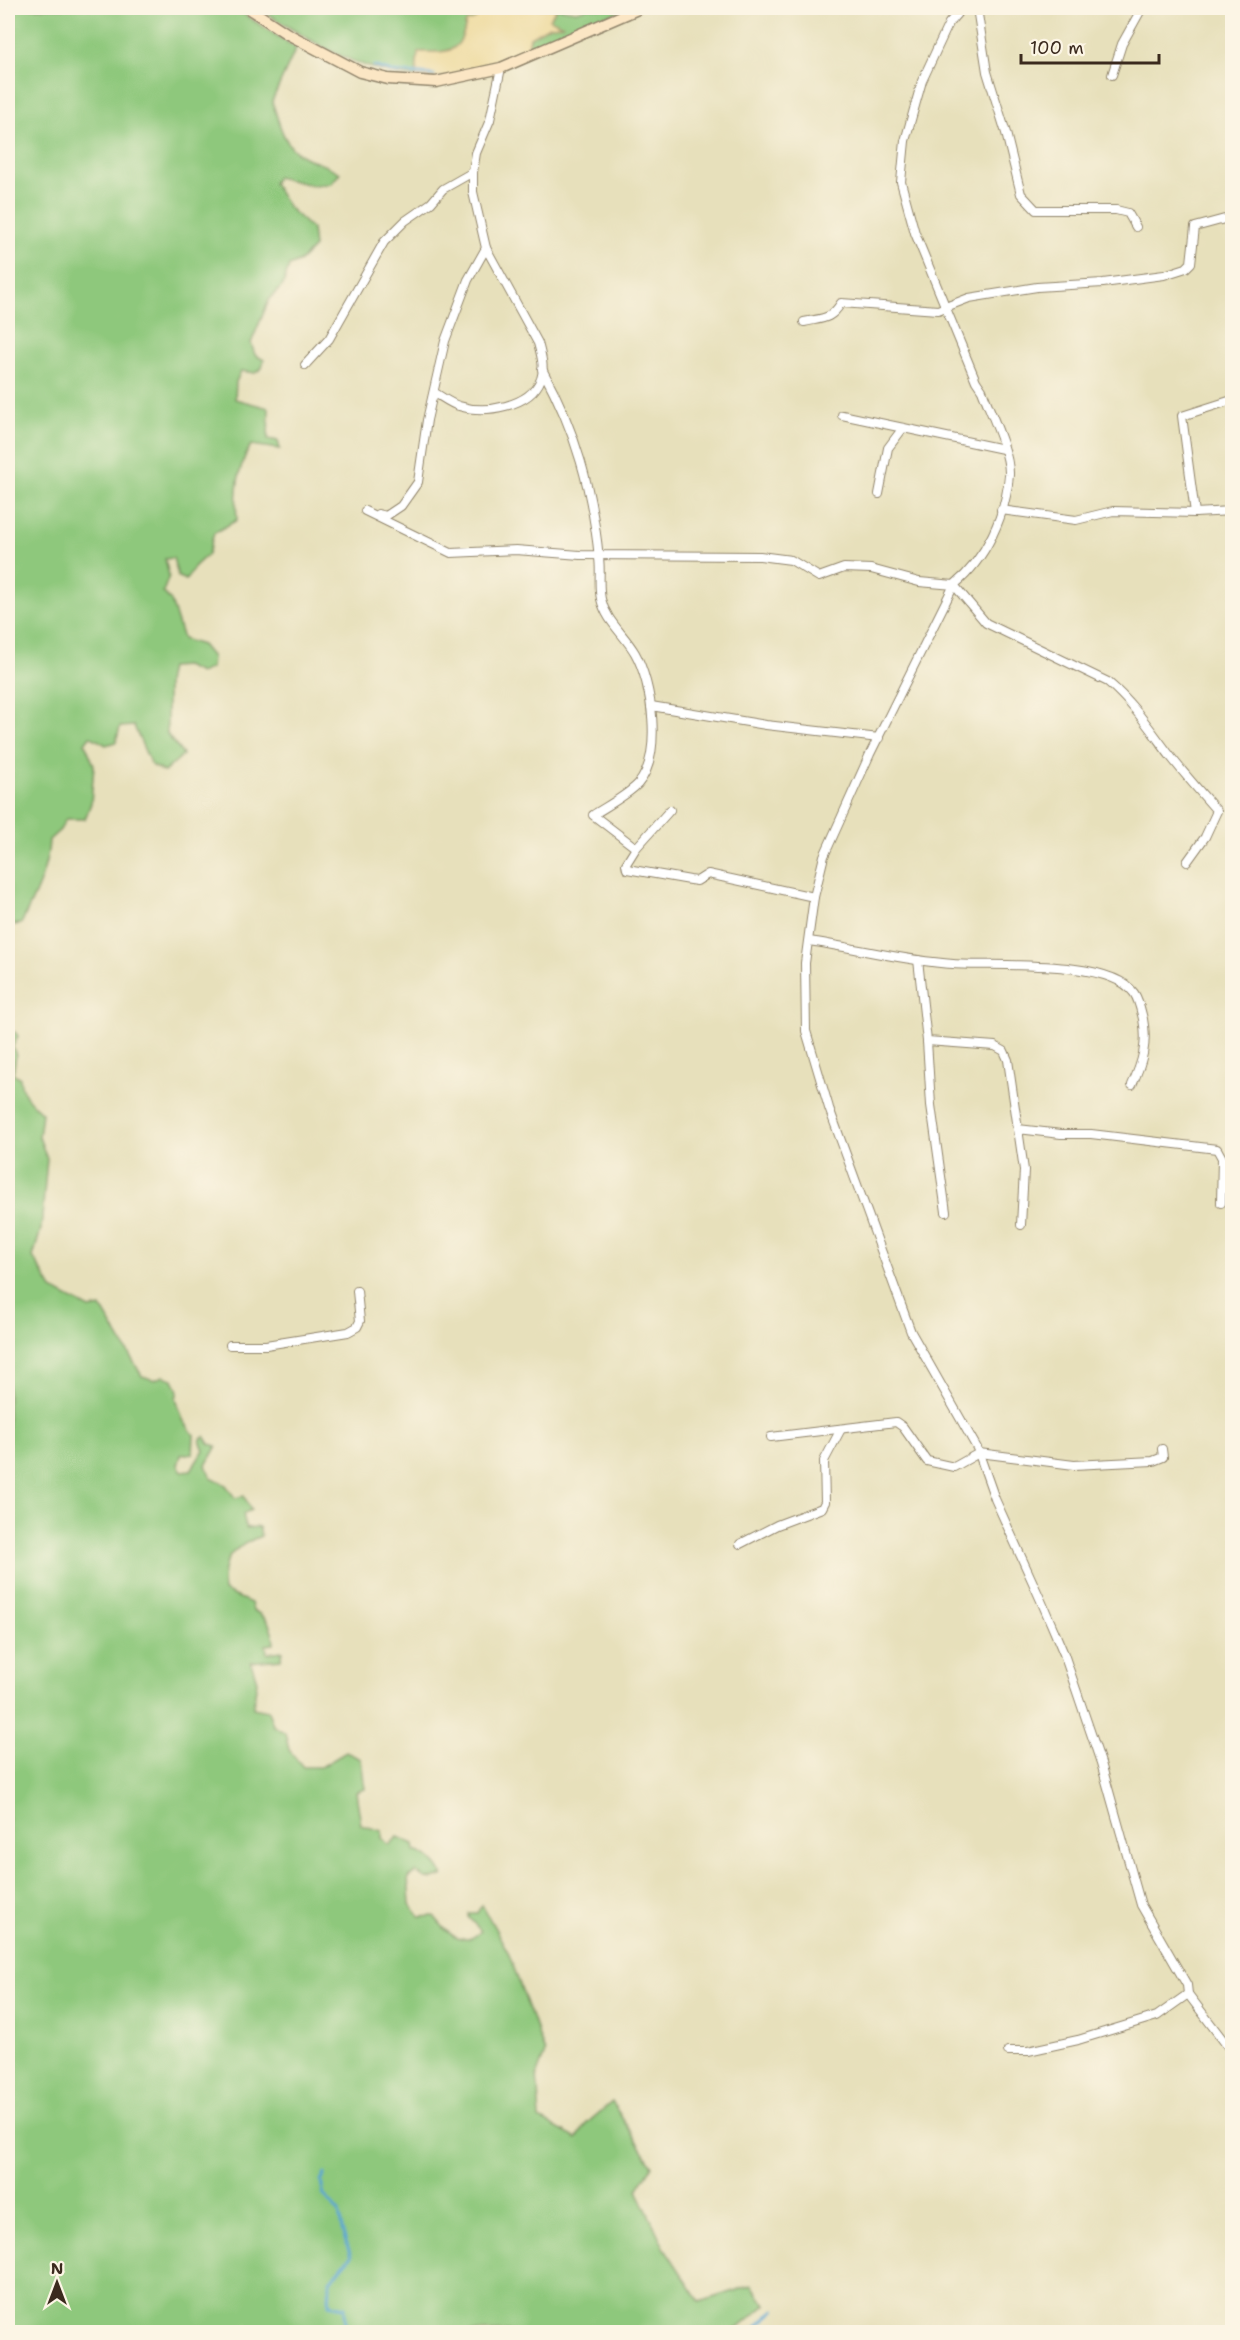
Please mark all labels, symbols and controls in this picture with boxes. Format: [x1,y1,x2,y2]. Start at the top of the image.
scale bar [1021,27,1159,65]
text: 100 m [1030,36,1084,60]
north arrow [27,2253,87,2313]
text: N [51,2258,63,2279]

